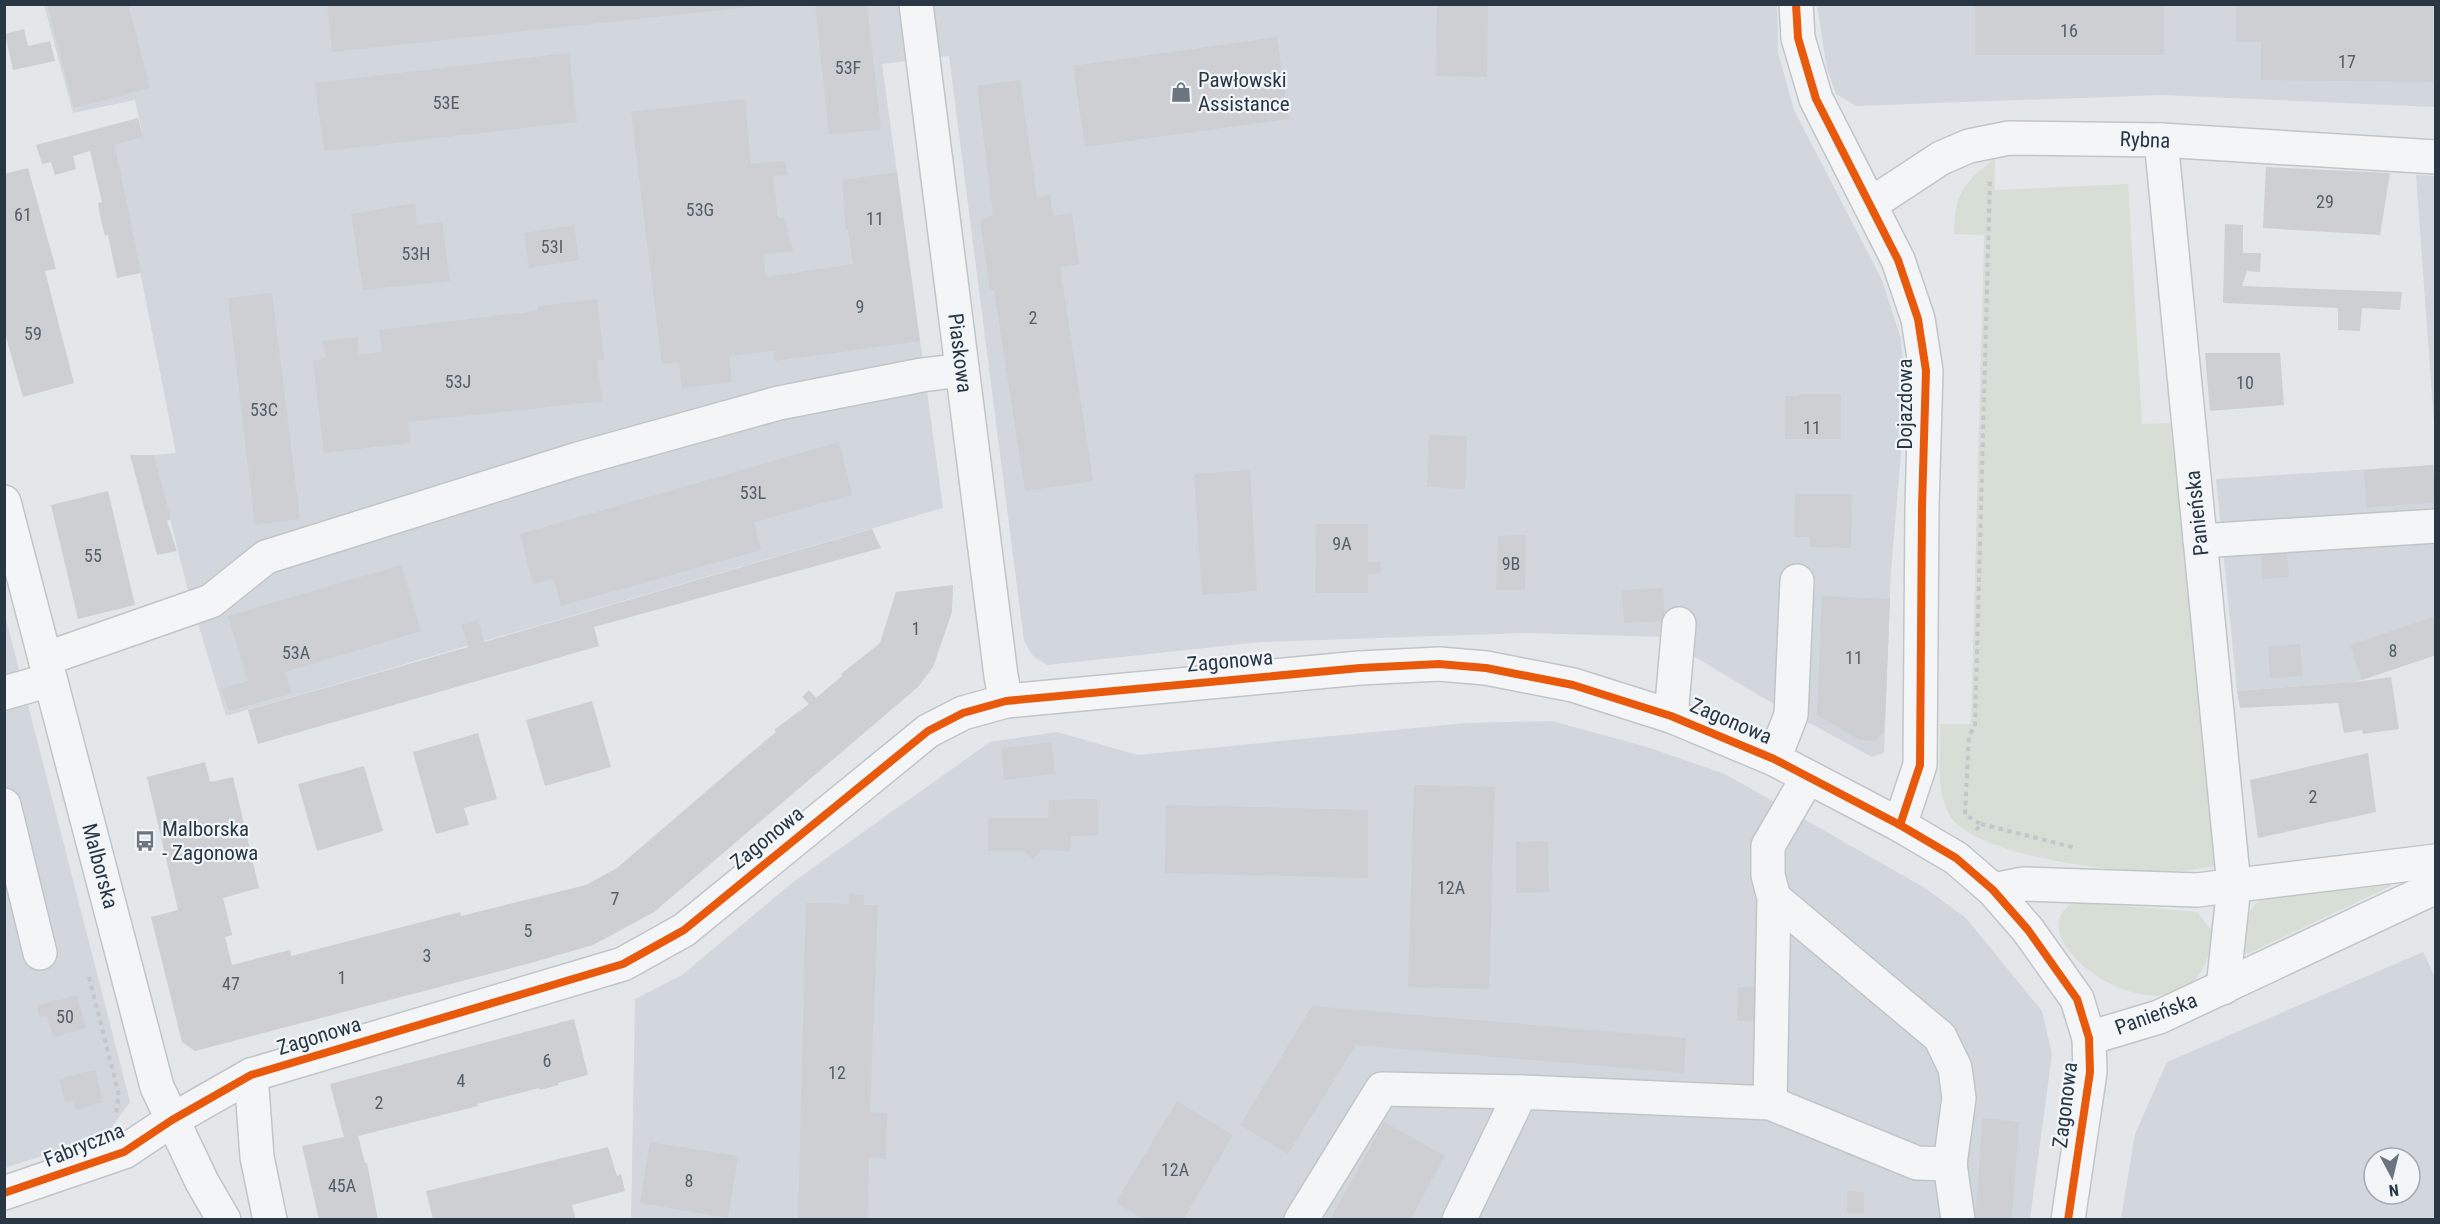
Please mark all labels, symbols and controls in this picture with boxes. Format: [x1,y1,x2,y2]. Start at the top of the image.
house number: 16 [2060,20,2078,41]
house number: 17 [2338,51,2356,72]
house number: 53F [835,57,862,78]
place label: Pawłowski Assistance [1198,68,1290,116]
shop icon: Pawłowski Assistance [1169,80,1193,104]
house number: 53E [433,92,459,113]
street label: Rybna [2119,127,2171,153]
house number: 29 [2316,191,2334,212]
house number: 53G [686,199,714,220]
house number: 61 [14,204,32,225]
house number: 11 [866,208,884,229]
house number: 53I [541,236,563,257]
house number: 53H [402,243,430,264]
house number: 9 [856,296,864,317]
house number: 2 [1029,307,1038,328]
street label: Piaskowa [943,312,977,394]
house number: 59 [24,323,42,344]
street label: Dojazdowa [1893,358,1917,450]
house number: 53J [445,371,471,392]
house number: 10 [2236,372,2254,393]
house number: 53C [250,399,278,420]
house number: 11 [1803,417,1821,438]
street label: Panieńska [2181,469,2213,557]
house number: 53L [740,482,767,503]
house number: 9A [1332,533,1352,554]
house number: 55 [84,545,102,566]
house number: 9B [1502,553,1520,574]
house number: 1 [912,618,920,639]
house number: 8 [2389,640,2397,661]
house number: 53A [282,642,311,663]
street label: Zagonowa [1186,645,1274,677]
house number: 11 [1845,647,1863,668]
street label: Zagonowa [1687,693,1775,749]
house number: 2 [2309,786,2318,807]
street label: Zagonowa [726,802,808,874]
place label: Malborska - Zagonowa [162,817,258,865]
street label: Malborska [77,821,123,911]
bus stop icon: Malborska - Zagonowa [133,829,157,853]
house number: 12A [1437,877,1466,898]
house number: 7 [611,888,620,909]
house number: 5 [524,920,533,941]
house number: 3 [423,945,431,966]
house number: 1 [338,967,346,988]
house number: 47 [222,973,240,994]
street label: Panieńska [2112,988,2200,1040]
house number: 50 [56,1006,74,1027]
street label: Zagonowa [274,1012,364,1060]
house number: 6 [543,1050,551,1071]
street label: Zagonowa [2048,1061,2082,1149]
house number: 12 [828,1062,846,1083]
house number: 4 [457,1070,466,1091]
house number: 2 [375,1092,384,1113]
street label: Fabryczna [40,1118,128,1172]
north arrow [2362,1146,2422,1206]
house number: 12A [1161,1159,1190,1180]
house number: 8 [685,1170,693,1191]
house number: 45A [328,1175,357,1196]
text: N [2388,1180,2400,1200]

